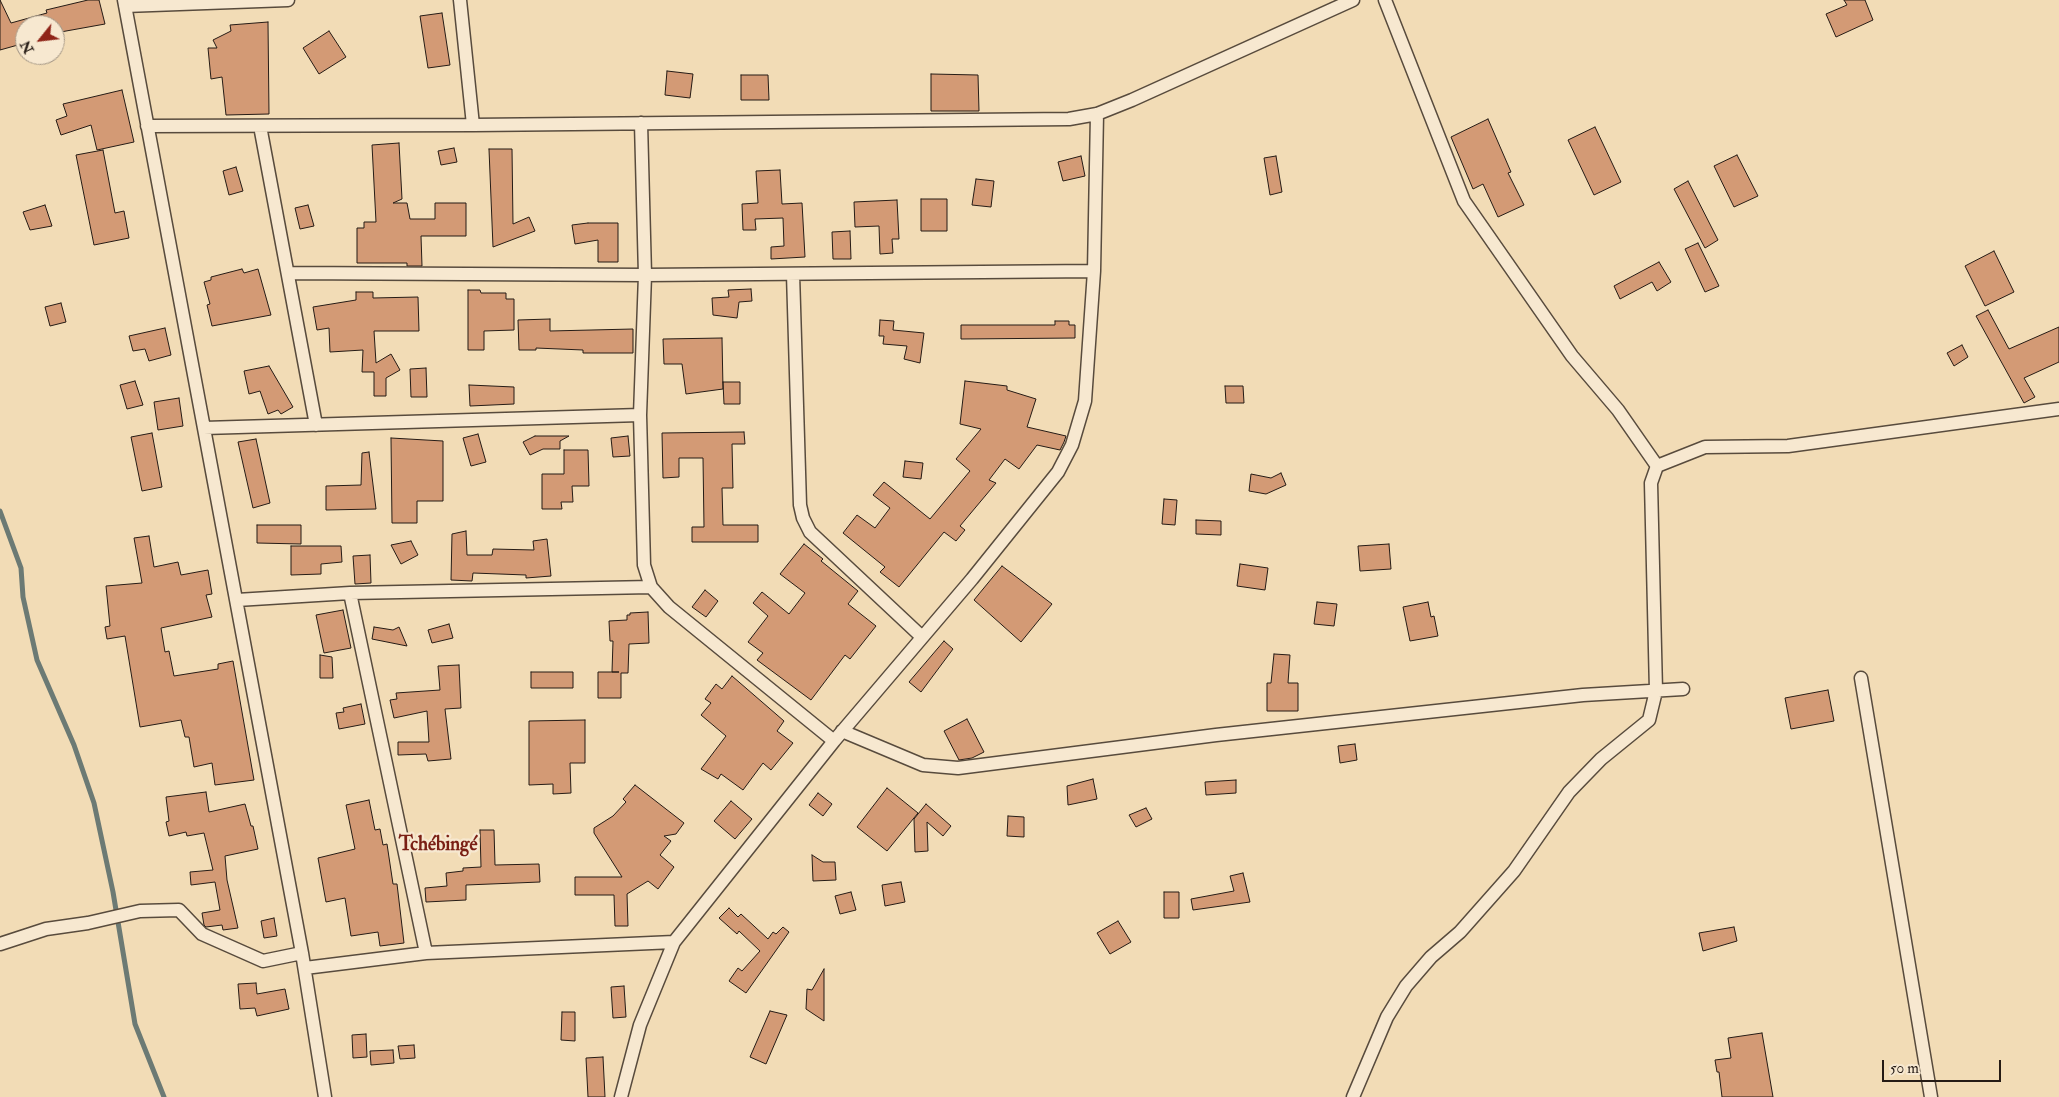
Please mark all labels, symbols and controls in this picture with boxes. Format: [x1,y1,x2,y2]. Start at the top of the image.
north arrow [15,15,65,65]
text: N [17,37,38,57]
district label: Tchébingé [399,835,477,857]
scale bar [1884,1050,2003,1082]
text: 50 m [1890,1059,1919,1078]

